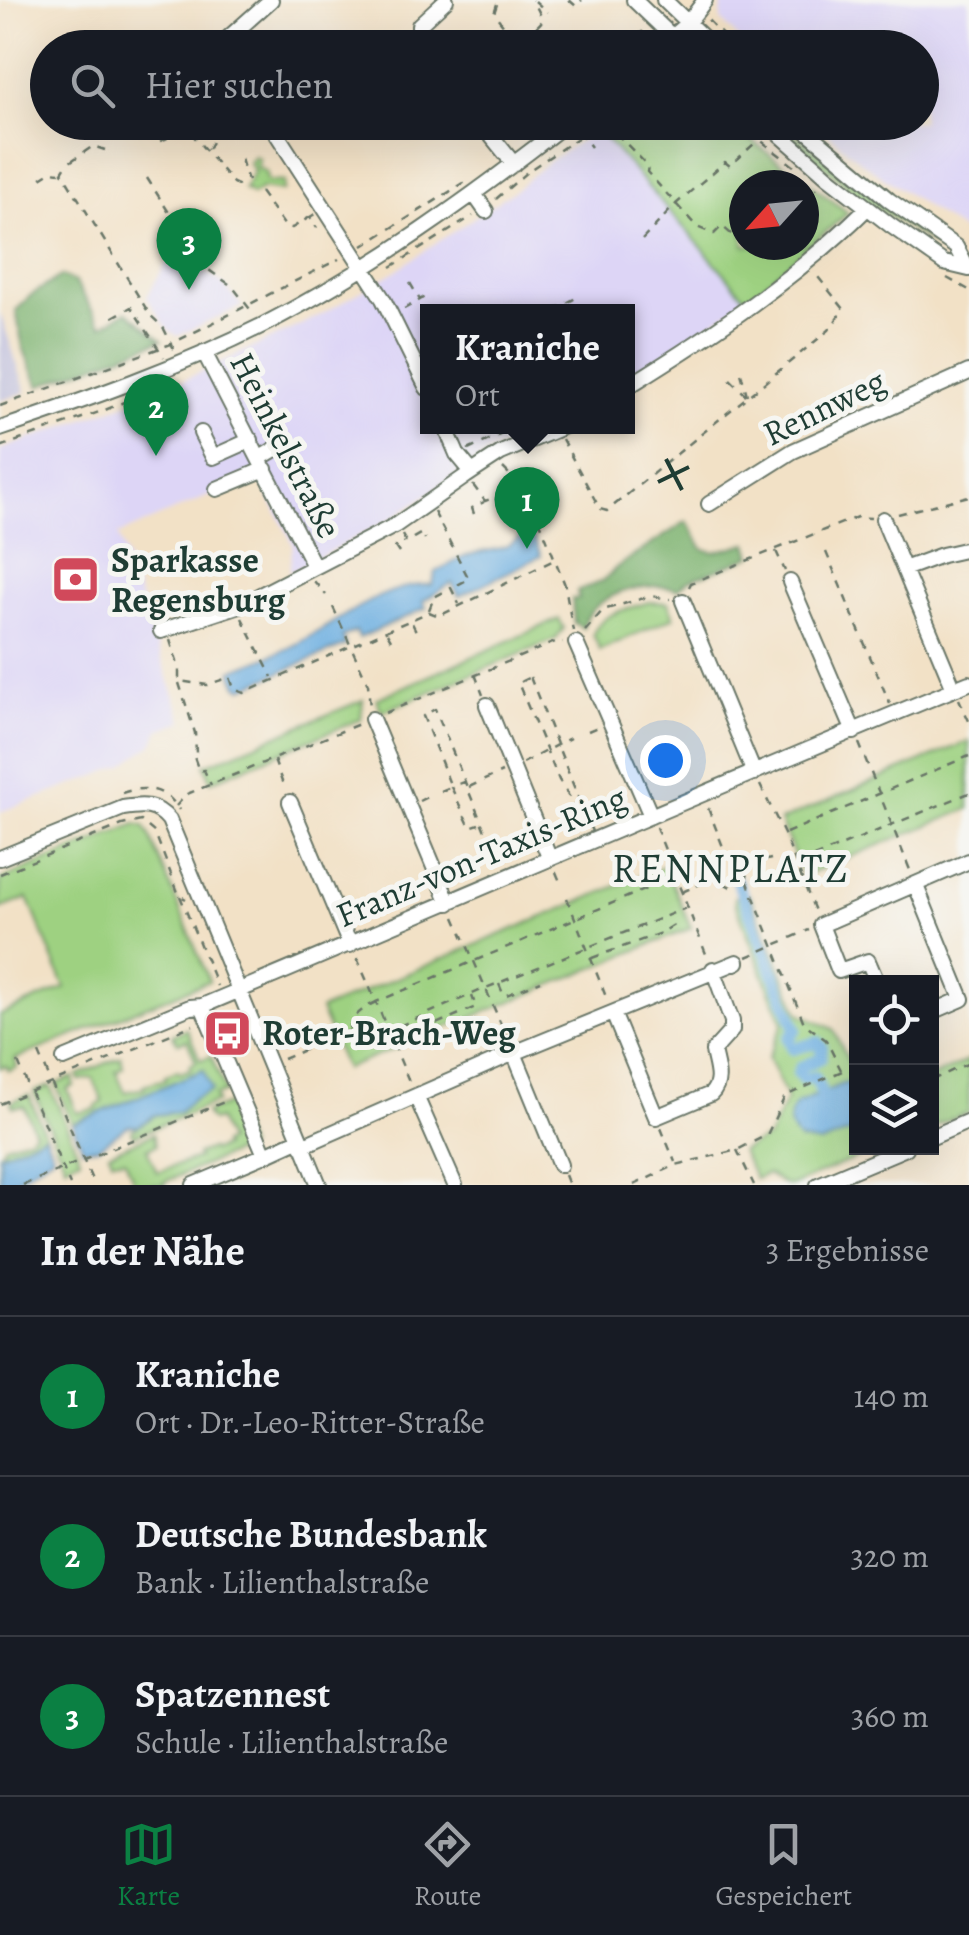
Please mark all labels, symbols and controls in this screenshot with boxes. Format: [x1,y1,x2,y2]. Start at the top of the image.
search box [30,30,939,140]
icon: search [65,58,120,113]
text: Hier suchen [145,59,333,111]
north arrow [729,170,819,260]
pin: 3 [156,208,222,290]
popup [420,304,635,434]
text: Kraniche [455,321,600,373]
street label: Heinkelstraße [219,344,353,546]
street label: Rennweg [755,357,894,457]
text: Ort [455,373,500,417]
pin: 2 [124,374,188,456]
pin: 1 [494,466,560,549]
place label: Sparkasse Regensburg [111,536,285,624]
bank icon: Sparkasse Regensburg [50,554,102,606]
your location [640,735,691,786]
street label: Franz-von-Taxis-Ring [328,773,634,939]
district label: RENNPLATZ [612,841,850,896]
map controls [849,975,939,1155]
button: locate [849,975,939,1065]
bus stop icon: Roter-Brach-Weg [201,1007,253,1059]
place label: Roter-Brach-Weg [262,1009,516,1057]
button: layers [849,1065,939,1155]
text: In der Nähe [40,1222,245,1279]
text: 3 Ergebnisse [766,1228,929,1272]
text: Kraniche [135,1348,280,1400]
text: 1 [67,1374,78,1418]
text: 140 m [854,1374,929,1418]
text: Ort · Dr.-Leo-Ritter-Straße [135,1400,485,1444]
text: Deutsche Bundesbank [135,1508,487,1560]
text: 2 [65,1534,80,1578]
text: 320 m [850,1534,929,1578]
text: Bank · Lilienthalstraße [135,1560,429,1604]
text: Spatzennest [135,1668,330,1720]
text: 3 [66,1694,79,1738]
text: 360 m [851,1694,929,1738]
text: Schule · Lilienthalstraße [135,1720,448,1764]
tab: Karte [117,1817,180,1915]
tab: Route [414,1817,481,1915]
tab: Gespeichert [715,1817,852,1915]

